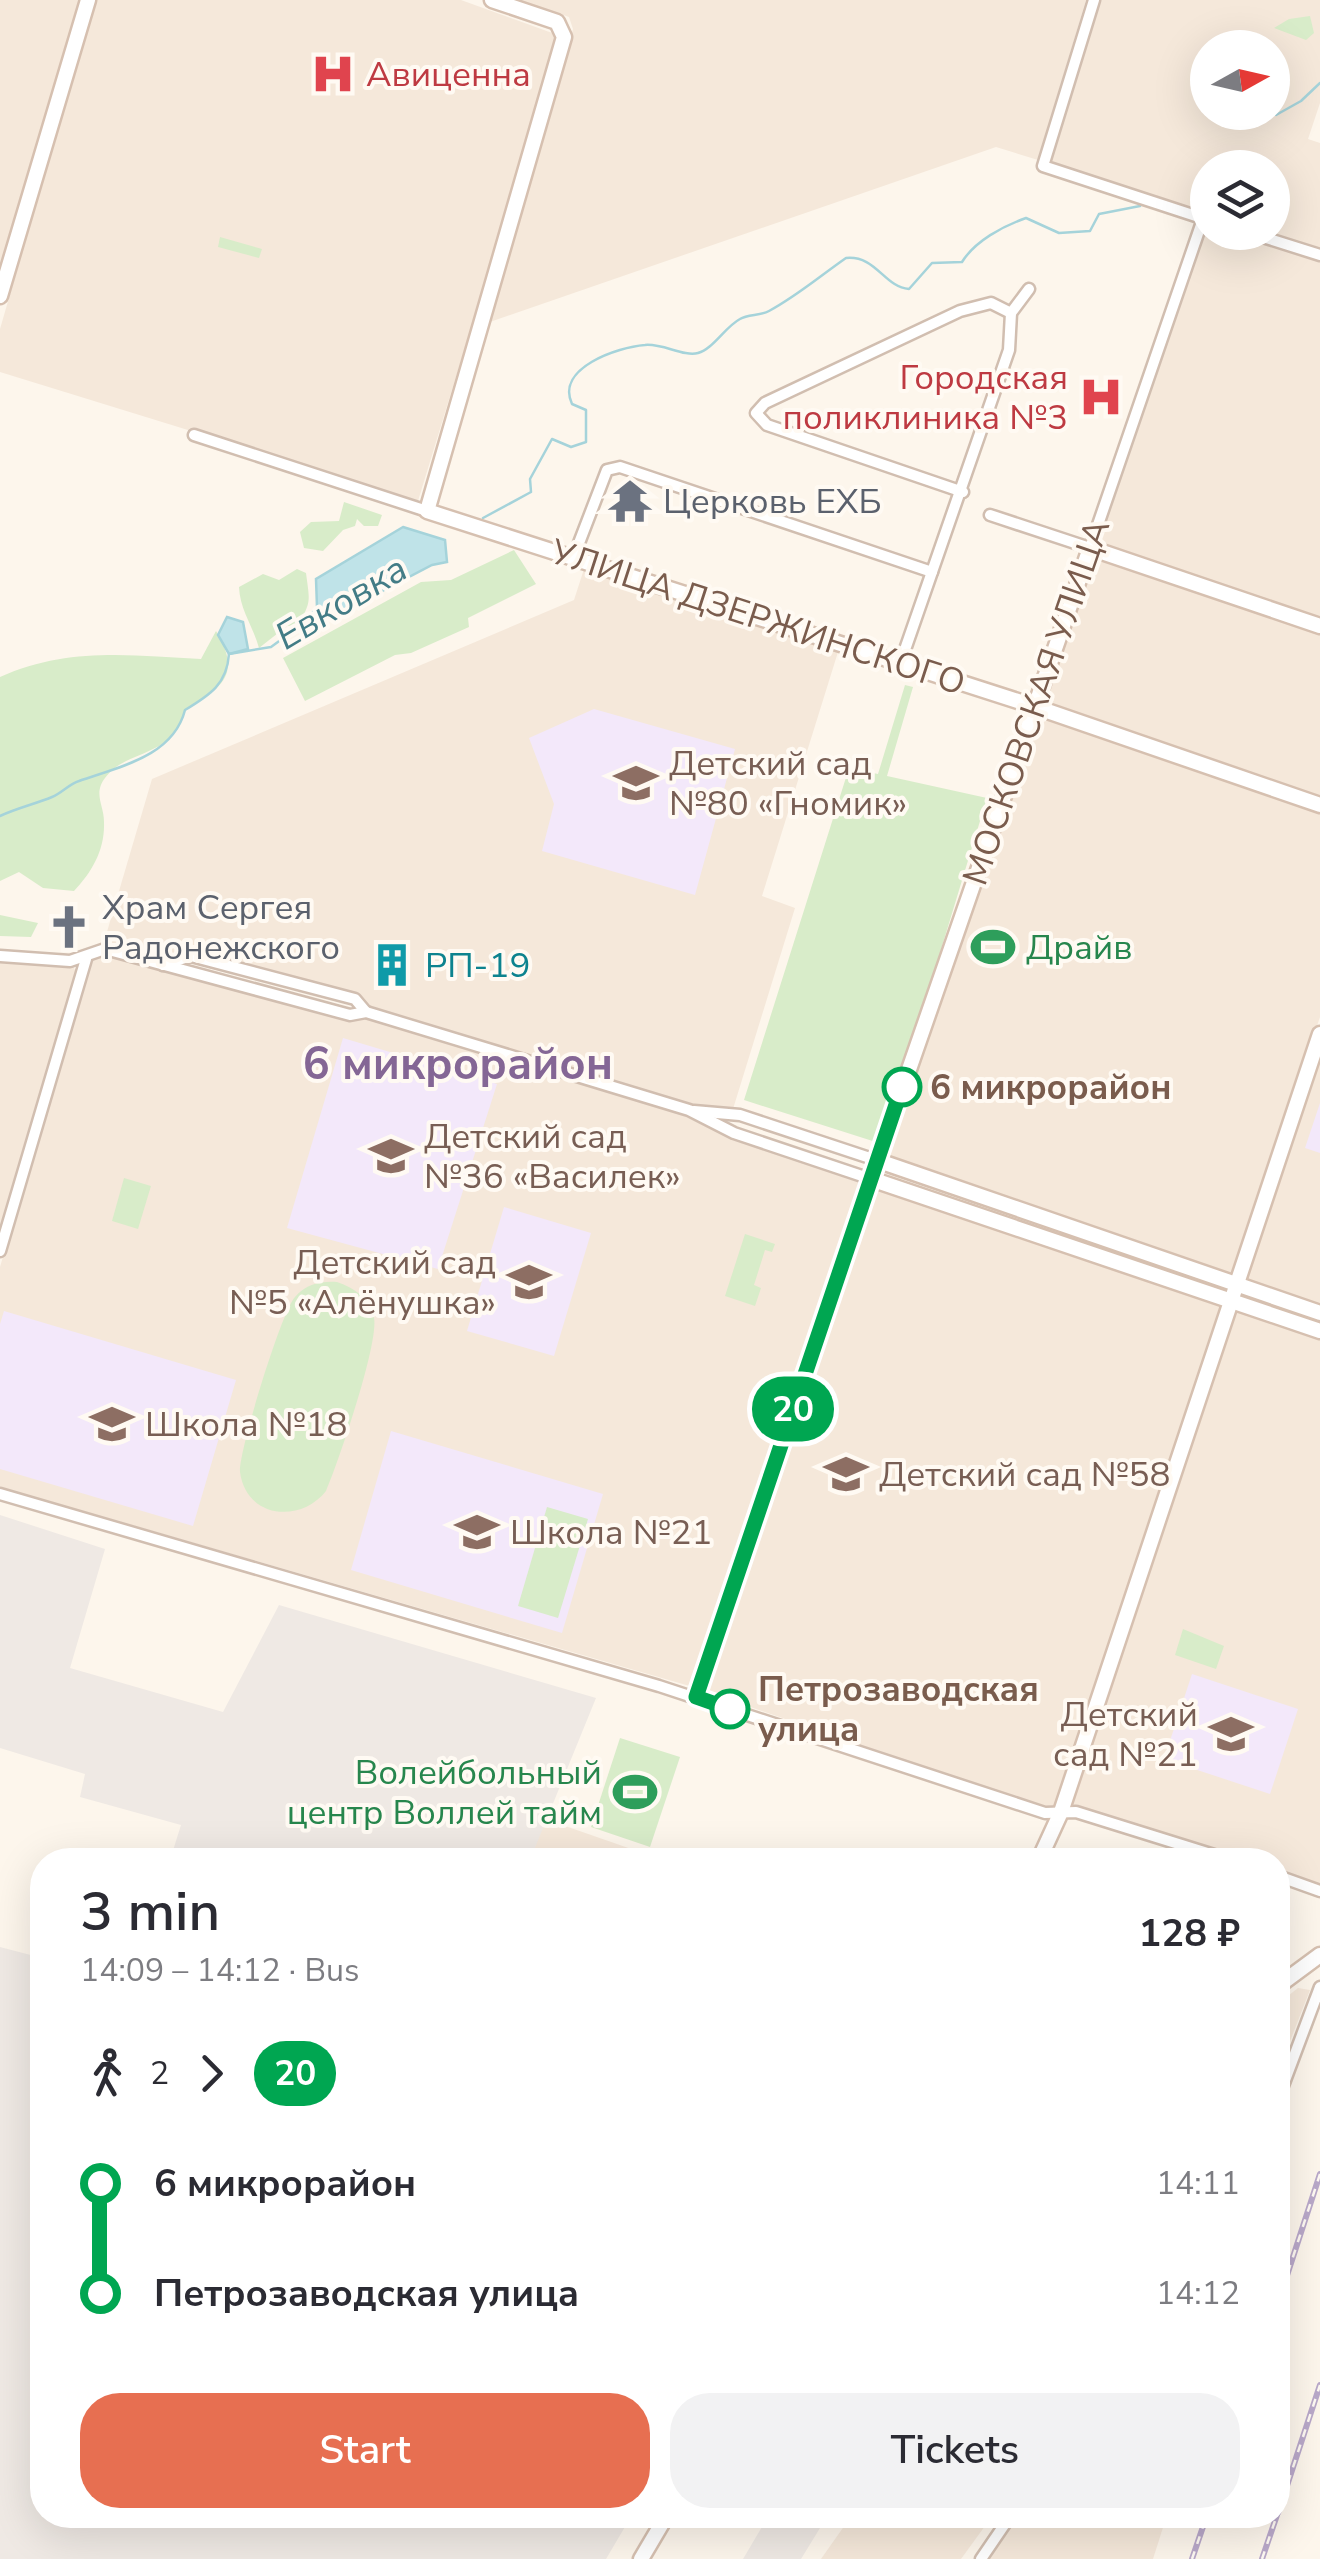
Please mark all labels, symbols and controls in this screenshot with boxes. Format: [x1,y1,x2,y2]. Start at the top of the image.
north arrow [1190,30,1290,130]
map controls [1190,30,1290,250]
hospital icon: Авиценна [309,50,357,98]
place label: Авиценна [366,51,531,98]
button: layers [1190,150,1290,250]
place label: Городская поликлиника №3 [783,354,1068,441]
hospital icon: Городская поликлиника №3 [1077,373,1125,421]
temple icon: Церковь ЕХБ [606,477,654,525]
place label: Церковь ЕХБ [663,478,882,525]
street label: МОСКОВСКАЯ УЛИЦА [952,513,1121,891]
street label: УЛИЦА ДЗЕРЖИНСКОГО [544,528,971,707]
water label: Евковка [266,543,417,662]
place label: Детский сад №80 «Гномик» [669,740,907,827]
school or university icon: Детский сад №80 «Гномик» [612,759,660,807]
place label: Храм Сергея Радонежского [102,884,340,971]
church icon: Храм Сергея Радонежского [45,903,93,951]
sports icon: Драйв [969,923,1017,971]
place label: Драйв [1026,924,1132,971]
building icon: РП-19 [368,941,416,989]
place label: РП-19 [425,942,530,989]
district label: 6 микрорайон [303,1034,613,1095]
place label: 6 микрорайон [930,1064,1171,1111]
marker: 6 микрорайон [883,1068,921,1106]
place label: Детский сад №36 «Василек» [424,1113,681,1200]
school or university icon: Детский сад №36 «Василек» [367,1132,415,1180]
place label: Детский сад №5 «Алёнушка» [229,1239,496,1326]
school or university icon: Детский сад №5 «Алёнушка» [505,1258,553,1306]
line badge: 20 [748,1376,838,1442]
text: 20 [772,1386,814,1433]
school or university icon: Школа №18 [88,1400,136,1448]
place label: Школа №18 [145,1401,347,1448]
school or university icon: Детский сад №58 [822,1450,870,1498]
place label: Детский сад №58 [879,1451,1170,1498]
school or university icon: Школа №21 [453,1508,501,1556]
place label: Школа №21 [510,1509,712,1556]
place label: Петрозаводская улица [758,1666,1039,1753]
marker: Петрозаводская улица [711,1690,749,1728]
place label: Детский сад №21 [1053,1691,1198,1778]
school or university icon: Детский сад №21 [1207,1710,1255,1758]
place label: Волейбольный центр Воллей тайм [287,1749,602,1836]
sports icon: Волейбольный центр Воллей тайм [611,1768,659,1816]
text: 3 min [80,1874,220,1949]
text: 128 ₽ [1139,1908,1240,1959]
text: 14:09 – 14:12 · Bus [80,1949,359,1992]
icon: walk [80,2046,135,2101]
icon: forward [184,2046,239,2101]
text: 20 [274,2050,316,2097]
text: 2 [150,2052,169,2095]
text: 6 микрорайон [154,2158,416,2209]
text: 14:11 [1156,2162,1240,2205]
text: Петрозаводская улица [154,2268,579,2319]
text: 14:12 [1156,2272,1240,2315]
button: Start [80,2393,650,2508]
button: Tickets [670,2393,1240,2508]

